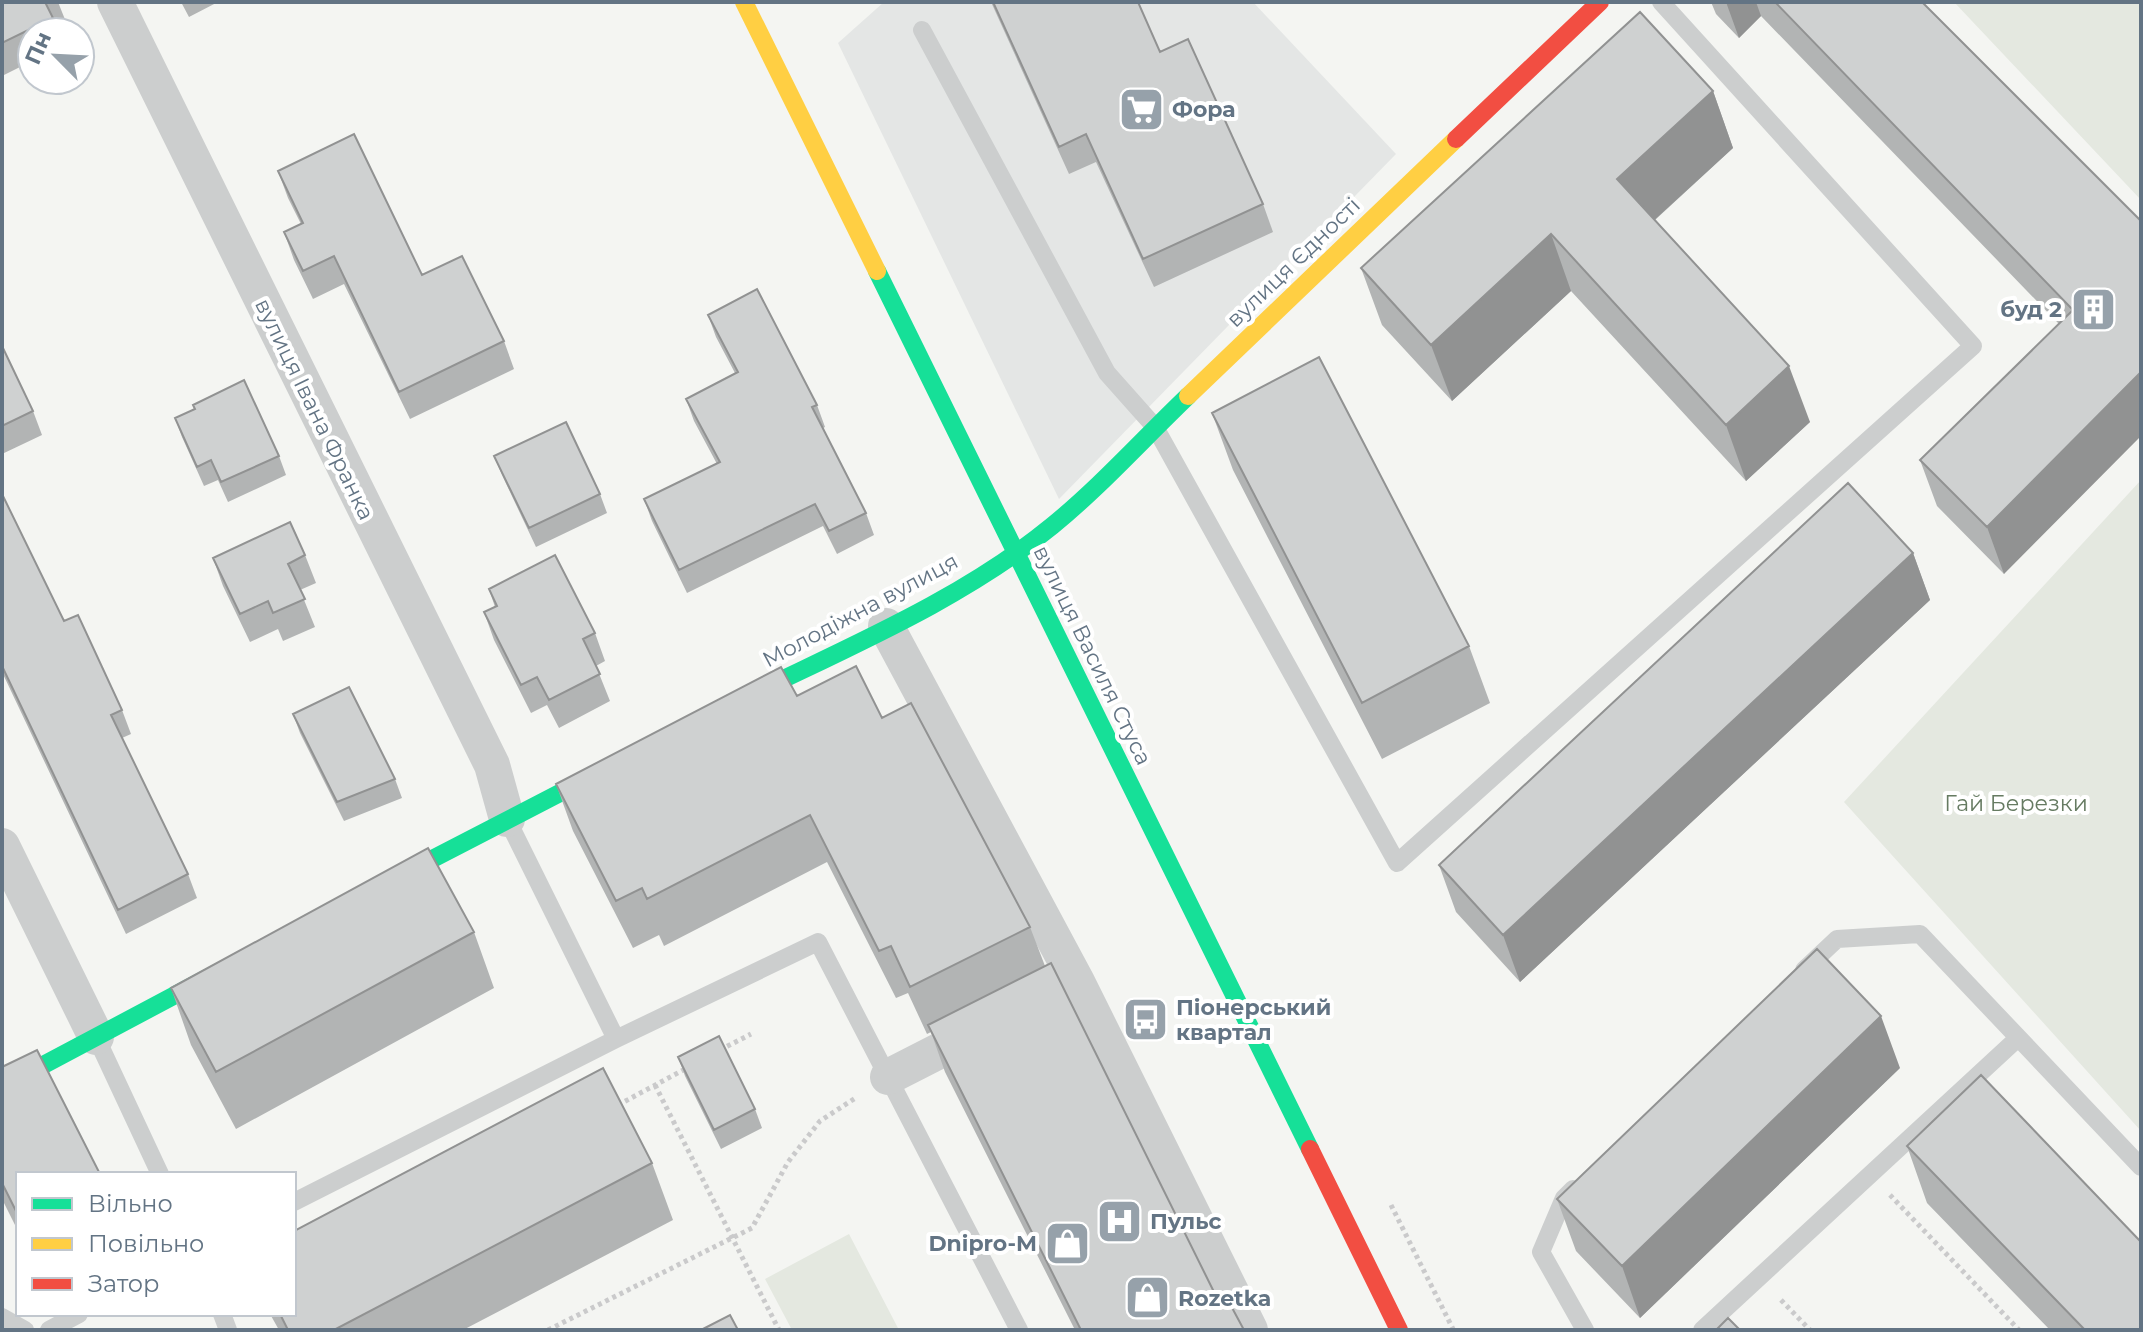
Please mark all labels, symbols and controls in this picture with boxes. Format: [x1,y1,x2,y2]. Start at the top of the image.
north arrow [16,16,96,96]
text: Пн [19,27,57,69]
supermarket icon: Фора [1117,85,1165,133]
place label: Фора [1172,96,1236,123]
street label: вулиця Єдності [1221,192,1366,333]
building icon: буд 2 [2069,285,2117,333]
street label: вулиця Івана Франка [249,294,380,524]
place label: буд 2 [2000,296,2062,323]
street label: вулиця Василя Стуса [1028,541,1158,770]
street label: Молодіжна вулиця [758,547,963,673]
park label: Гай Березки [1944,790,2088,817]
place label: Піонерський квартал [1176,994,1331,1046]
bus stop icon: Піонерський квартал [1121,996,1169,1044]
legend [16,1172,296,1316]
text: Вільно [88,1189,173,1218]
hospital icon: Пульс [1095,1197,1143,1245]
place label: Пульс [1150,1208,1222,1235]
shop icon: Dnipro-M [1044,1219,1092,1267]
text: Повільно [88,1229,204,1258]
place label: Dnipro-M [928,1230,1037,1257]
text: Затор [88,1269,159,1298]
shop icon: Rozetka [1123,1274,1171,1322]
place label: Rozetka [1178,1285,1271,1312]

